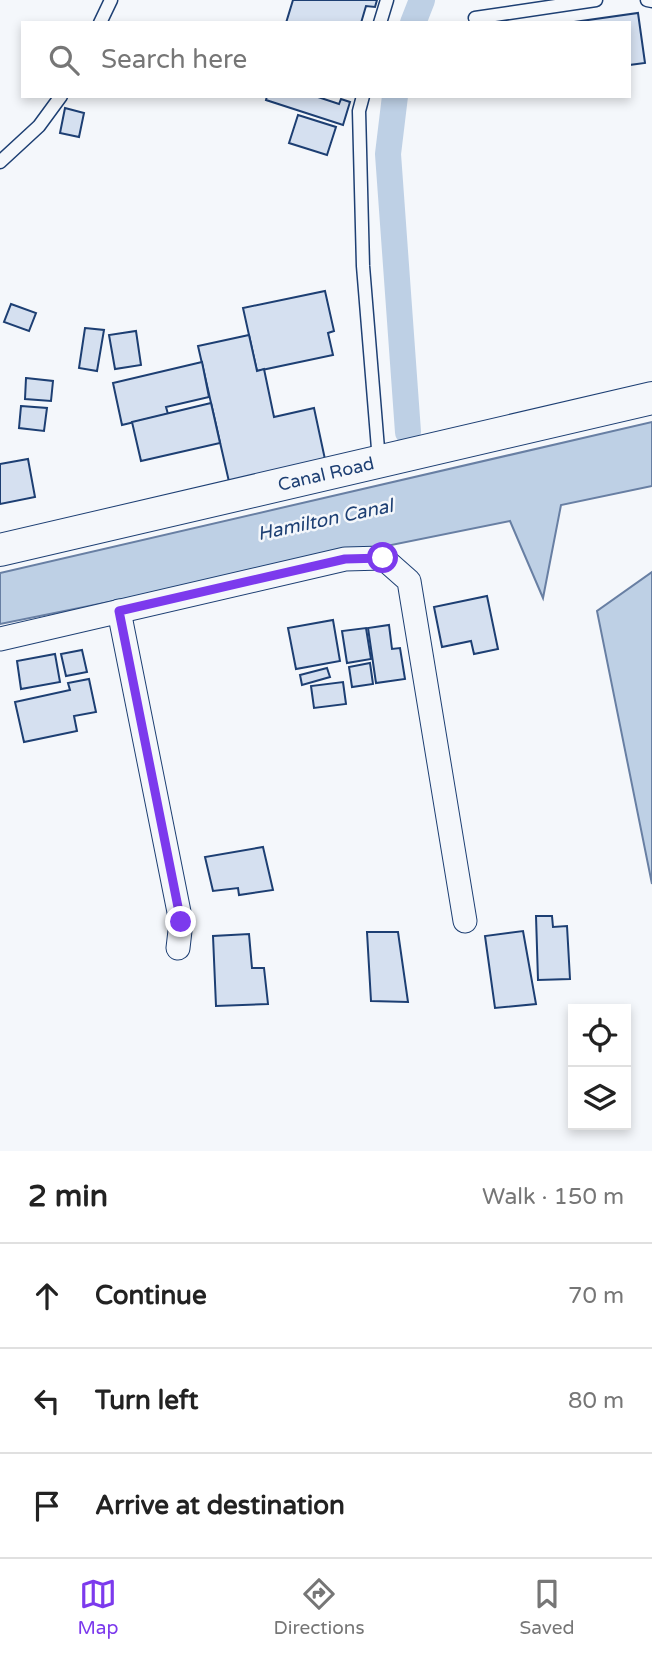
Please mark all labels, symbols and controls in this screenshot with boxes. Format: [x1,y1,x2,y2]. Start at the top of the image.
search box [21,21,631,98]
icon: search [45,41,83,79]
text: Search here [101,44,247,75]
street label: Canal Road [276,452,376,496]
water label: Hamilton Canal [255,494,397,545]
route start [367,542,398,573]
route end [165,906,196,937]
map controls [568,1004,631,1130]
button: locate [568,1004,631,1067]
button: layers [568,1067,631,1130]
text: 2 min [28,1178,108,1215]
text: Walk · 150 m [482,1183,624,1211]
icon: ahead [28,1277,66,1315]
text: Continue [95,1280,207,1311]
text: 70 m [568,1282,624,1310]
icon: left [28,1382,66,1420]
text: Turn left [95,1385,198,1416]
text: 80 m [568,1387,624,1415]
icon: arrive [28,1487,66,1525]
text: Arrive at destination [95,1490,345,1521]
tab: Map [78,1575,119,1639]
tab: Directions [274,1575,365,1639]
tab: Saved [520,1575,574,1639]

